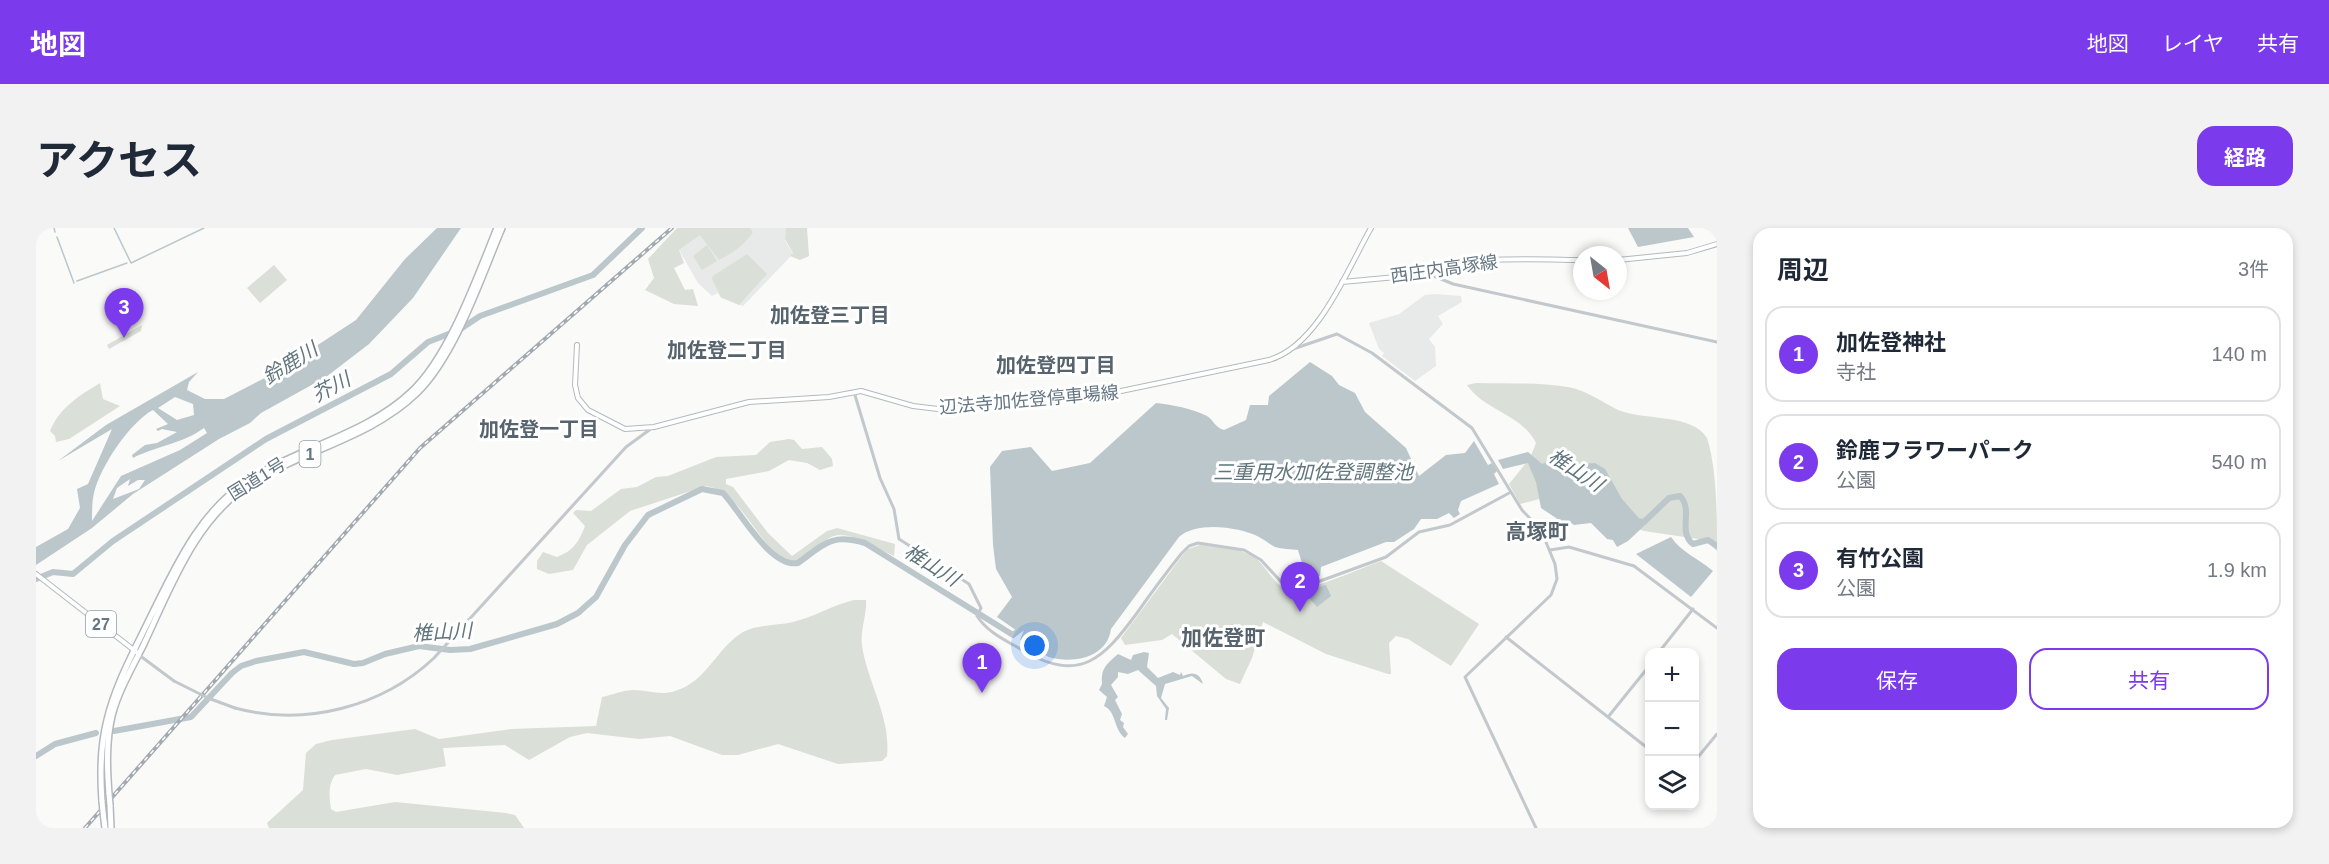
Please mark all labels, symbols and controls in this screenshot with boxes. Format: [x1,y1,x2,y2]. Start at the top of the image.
text: 地図 [30,29,86,60]
text: 地図 [2087,32,2129,55]
text: レイヤ [2162,32,2224,55]
text: 共有 [2257,32,2299,55]
button: 経路 [2197,126,2293,186]
text: アクセス [36,137,202,184]
north arrow [1573,246,1627,300]
street label: 西庄内高塚線 [1389,252,1499,286]
text: 周辺 [1777,255,1829,285]
text: 3件 [2238,258,2269,280]
pin: 3 [104,288,143,338]
district label: 加佐登三丁目 [770,304,890,326]
text: 加佐登神社 [1836,330,1946,355]
water label: 鈴鹿川 [259,337,323,388]
district label: 加佐登二丁目 [667,339,787,361]
text: 1 [1793,343,1804,365]
text: 140 m [2211,343,2267,365]
district label: 加佐登四丁目 [996,354,1116,376]
text: 寺社 [1836,361,1876,383]
water label: 芥川 [308,367,356,406]
street label: 辺法寺加佐登停車場線 [938,382,1120,418]
district label: 加佐登一丁目 [479,418,599,440]
text: 鈴鹿フラワーパーク [1836,438,2034,463]
road number: 1 [300,441,320,467]
water label: 椎山川 [1545,444,1609,497]
text: 2 [1793,451,1804,473]
text: 540 m [2211,451,2267,473]
street label: 国道1号 [225,454,289,504]
water label: 三重用水加佐登調整池 [1213,461,1415,483]
text: 公園 [1836,469,1876,491]
district label: 高塚町 [1506,520,1569,543]
water label: 椎山川 [901,540,965,591]
text: 有竹公園 [1836,546,1924,571]
text: 3 [1793,559,1804,581]
text: 1.9 km [2207,559,2267,581]
pin: 2 [1280,562,1320,612]
text: 公園 [1836,577,1876,599]
road number: 27 [86,611,116,637]
water label: 椎山川 [411,619,475,645]
district label: 加佐登町 [1181,626,1265,649]
your location [1020,631,1049,660]
pin: 1 [962,644,1002,693]
map controls [1645,648,1699,810]
button: + [1645,648,1699,702]
button: 保存 [1777,648,2017,710]
button: 共有 [2029,648,2269,710]
button: − [1645,702,1699,756]
button: layers [1645,756,1699,810]

